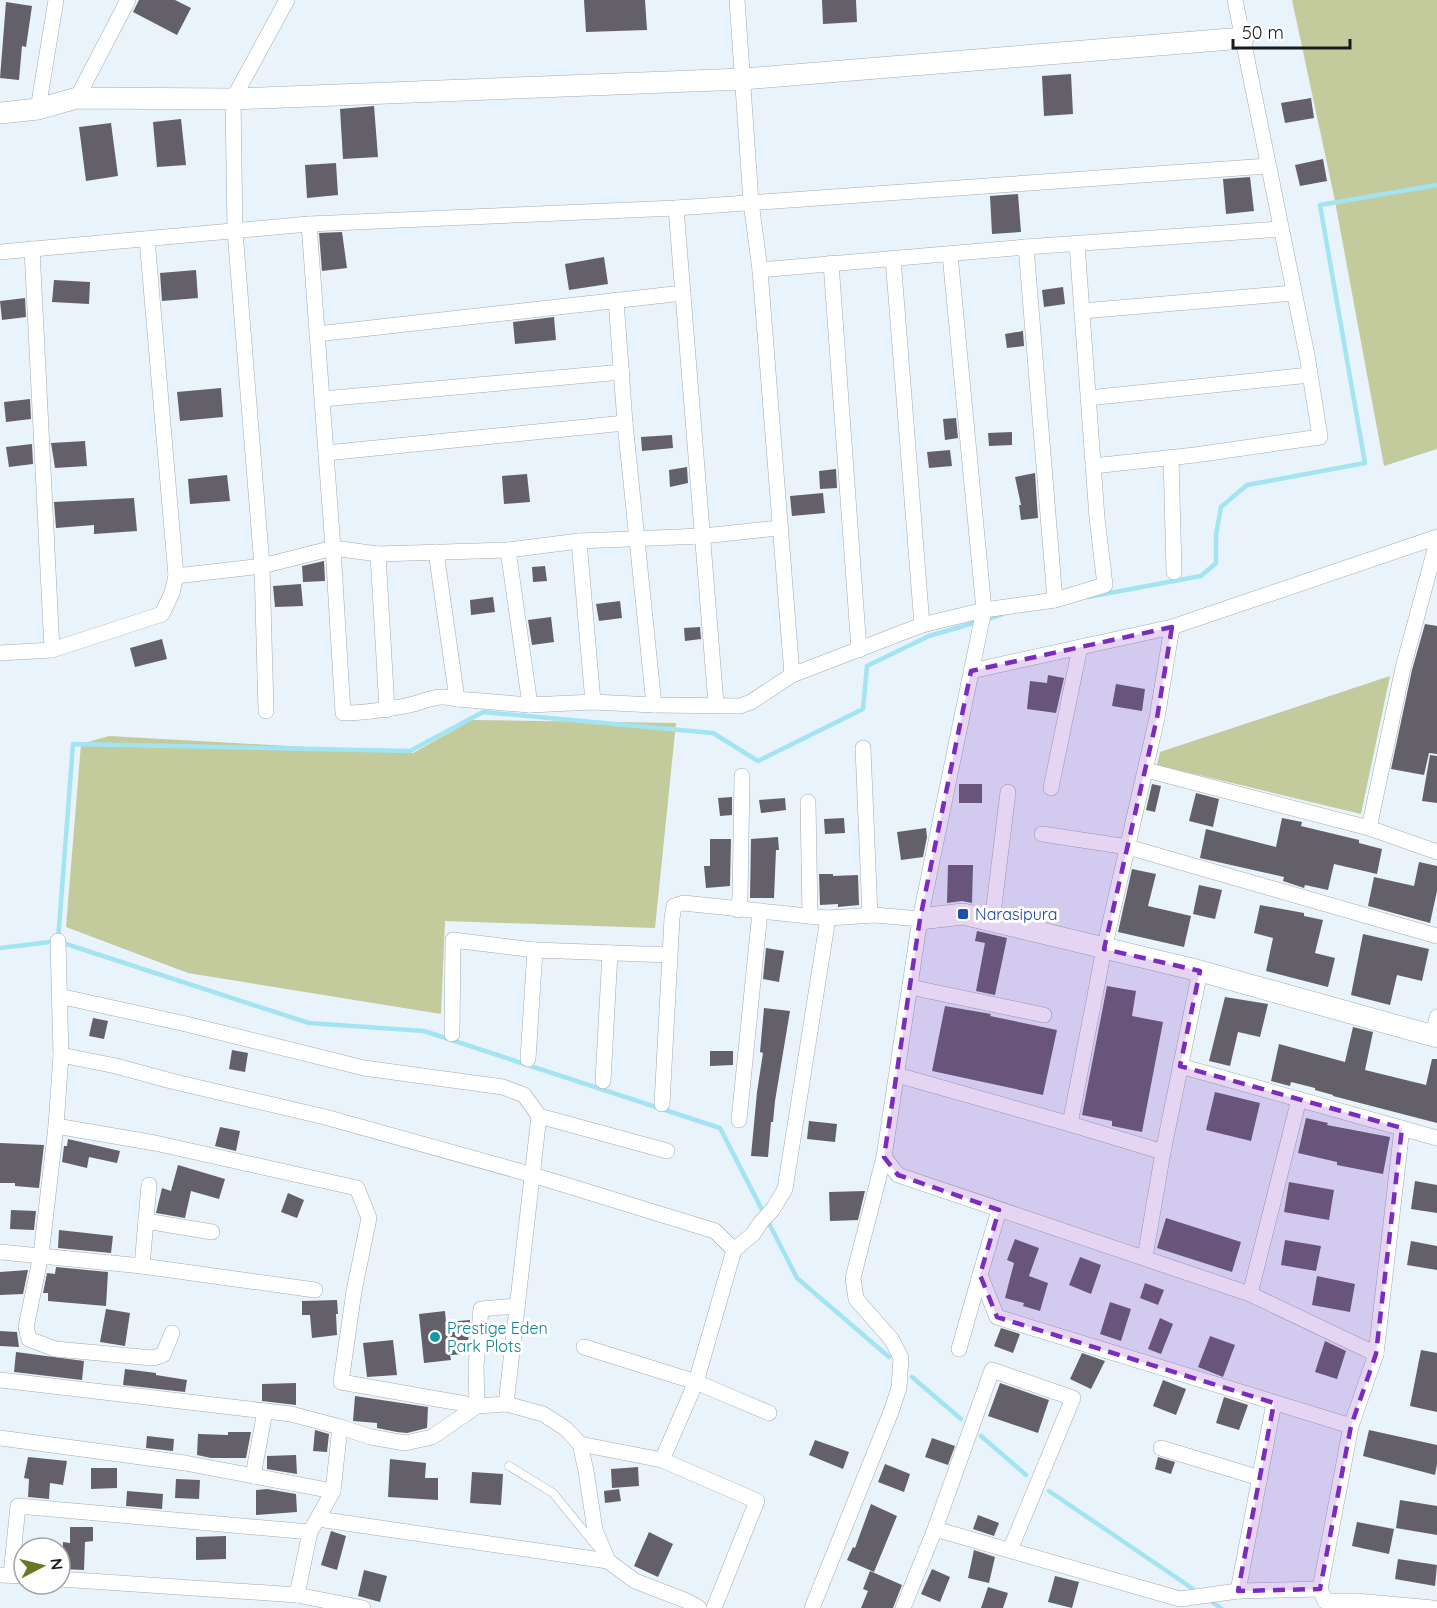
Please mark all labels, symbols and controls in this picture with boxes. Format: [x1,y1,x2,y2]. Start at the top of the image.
scale bar [1233,12,1350,50]
text: 50 m [1242,21,1284,44]
place label: Narasipura [975,904,1057,924]
marker: Narasipura [956,907,970,921]
place label: Prestige Eden Park Plots [447,1318,548,1356]
marker: Prestige Eden Park Plots [428,1330,442,1344]
north arrow [12,1536,72,1596]
text: N [46,1557,68,1571]

